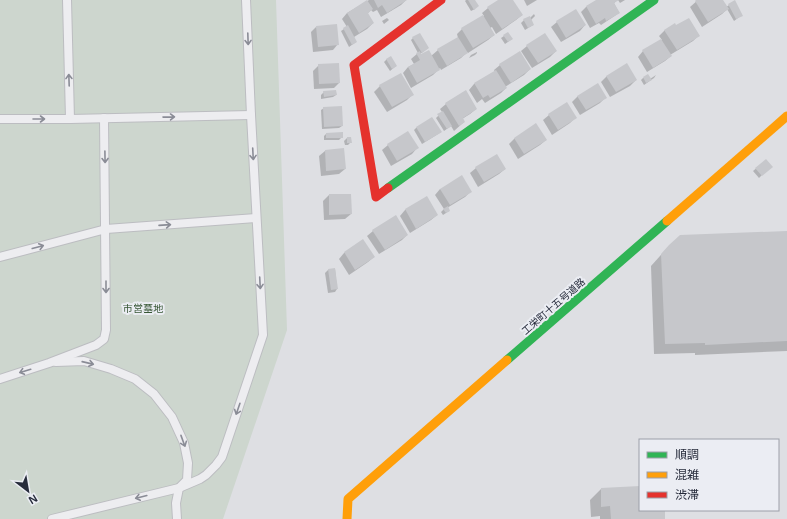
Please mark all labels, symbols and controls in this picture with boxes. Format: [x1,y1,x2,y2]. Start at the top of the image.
one-way arrow [244,32,252,45]
one-way arrow [65,74,73,87]
one-way arrow [162,113,175,121]
one-way arrow [32,115,45,123]
one-way arrow [249,147,256,160]
one-way arrow [101,150,109,163]
one-way arrow [158,221,171,228]
one-way arrow [31,243,44,250]
one-way arrow [257,276,264,289]
street label: 工栄町十五号道路 [520,276,587,337]
one-way arrow [102,280,110,293]
park label: 市営墓地 [123,303,164,314]
one-way arrow [81,359,94,367]
one-way arrow [19,367,31,375]
one-way arrow [234,403,241,416]
one-way arrow [180,435,187,448]
legend [639,439,779,511]
text: 順調 [675,448,699,462]
text: 混雑 [675,468,699,482]
north arrow [8,471,48,511]
text: 渋滞 [675,488,699,502]
text: N [27,492,40,507]
one-way arrow [135,494,148,501]

